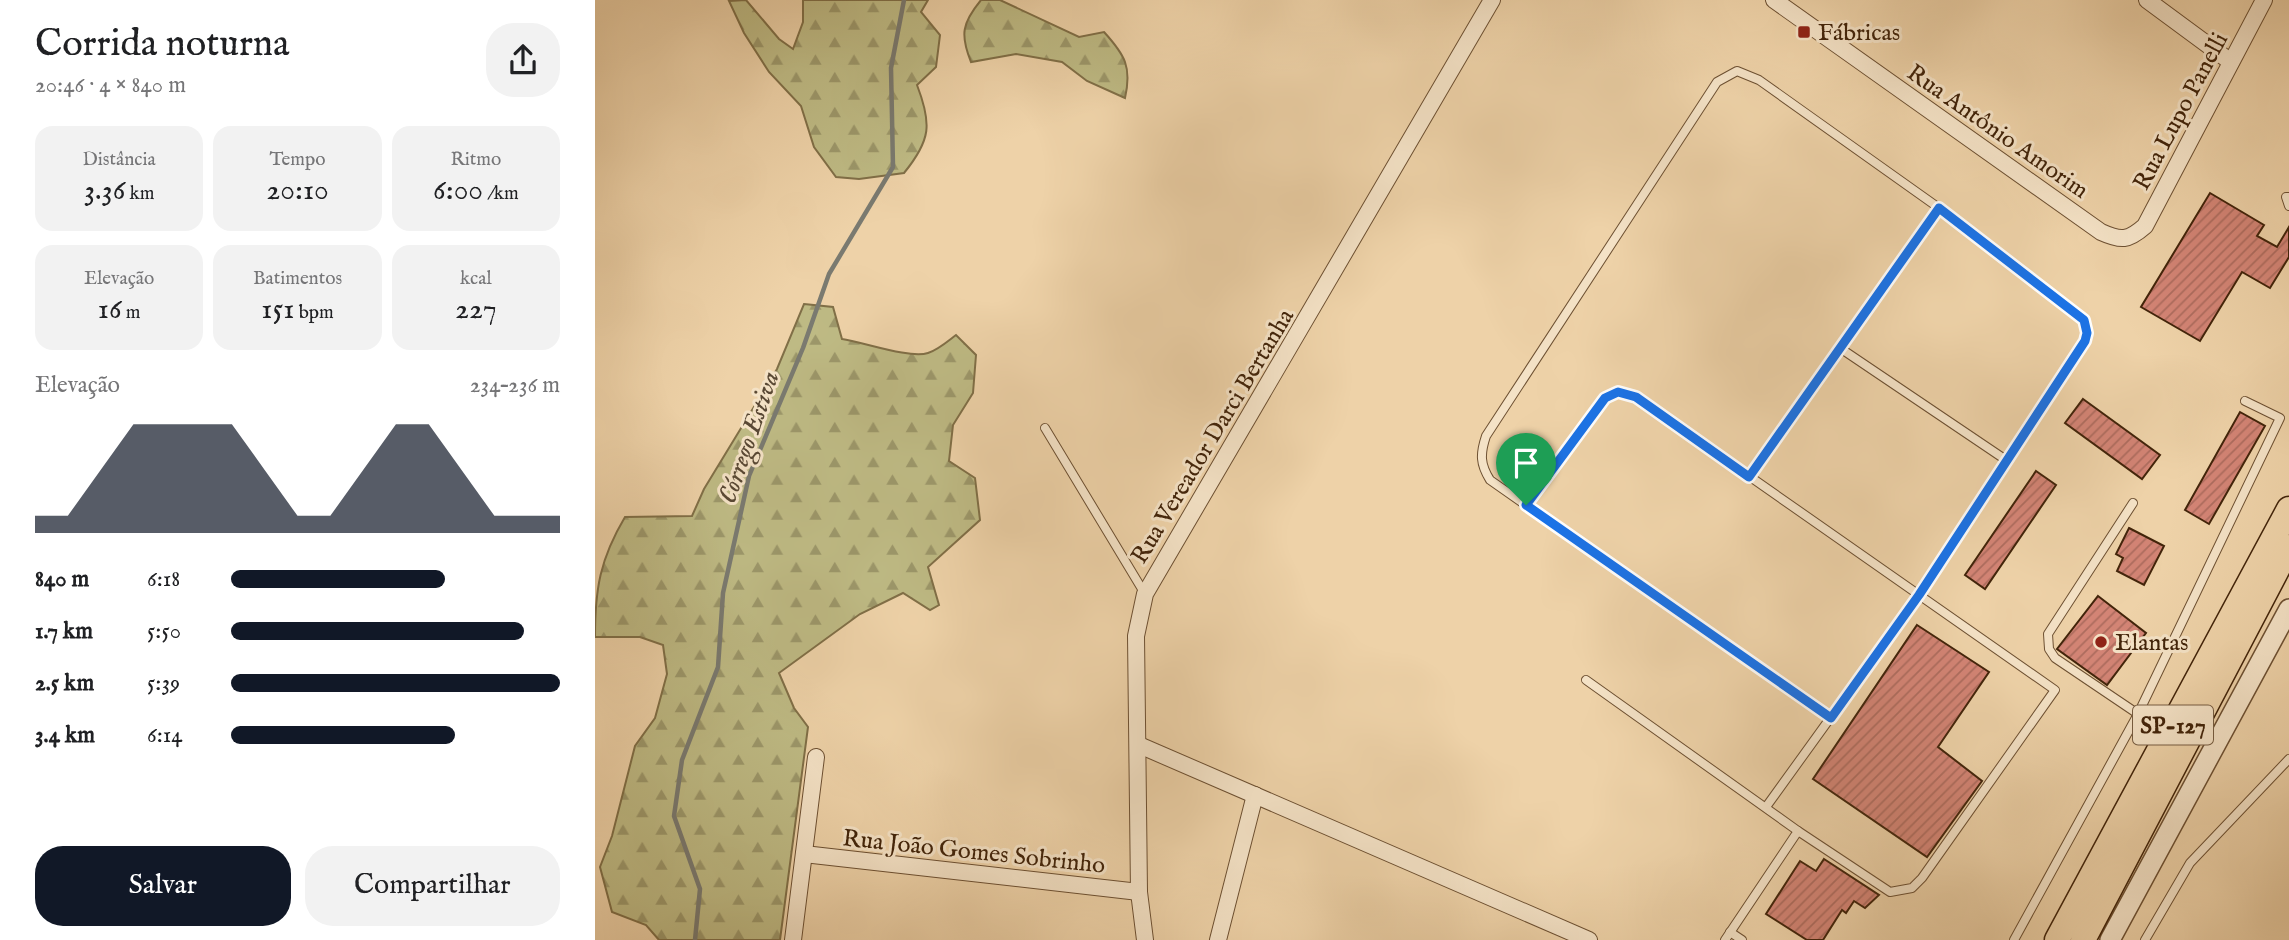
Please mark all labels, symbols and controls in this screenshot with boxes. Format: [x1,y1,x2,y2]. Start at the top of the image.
place label: Fábricas [1818,18,1900,49]
text: Corrida noturna [35,21,290,69]
button: share [486,23,560,97]
marker: Fábricas [1796,24,1812,40]
street label: Rua Lupo Panelli [2127,27,2236,196]
street label: Rua Antônio Amorim [1900,58,2094,207]
text: 20:46 · 4 × 840 m [35,71,186,100]
text: Distância [83,148,156,172]
text: Tempo [269,148,326,172]
text: Ritmo [450,148,501,172]
text: 3.36 [84,172,125,210]
text: 20:10 [266,172,329,210]
text: 6:00 [433,172,483,210]
text: km [125,182,154,206]
text: /km [483,182,519,206]
text: Elevação [84,267,154,291]
text: Batimentos [253,267,342,291]
text: kcal [460,267,492,291]
text: 16 [98,291,122,329]
text: 151 [261,291,294,329]
text: 227 [455,291,497,329]
text: m [122,301,141,325]
text: bpm [294,301,334,325]
street label: Rua Vereador Darci Bertanha [1125,303,1302,570]
water label: Córrego Estiva [711,367,788,508]
text: Elevação [35,371,120,400]
text: 234–236 m [470,371,560,400]
pin [1496,433,1556,505]
icon: arrive [1507,444,1545,482]
text: 840 m [35,565,89,594]
text: 6:18 [147,565,180,594]
text: 1.7 km [35,617,93,646]
text: 5:50 [147,617,181,646]
place label: Elantas [2115,628,2188,659]
marker: Elantas [2093,634,2109,650]
text: 2.5 km [35,669,94,698]
text: 5:39 [147,669,180,698]
road number: SP-127 [2133,706,2213,744]
text: 3.4 km [35,721,95,750]
text: 6:14 [147,721,183,750]
street label: Rua João Gomes Sobrinho [841,823,1107,882]
button: Salvar [35,846,291,926]
button: Compartilhar [305,846,560,926]

